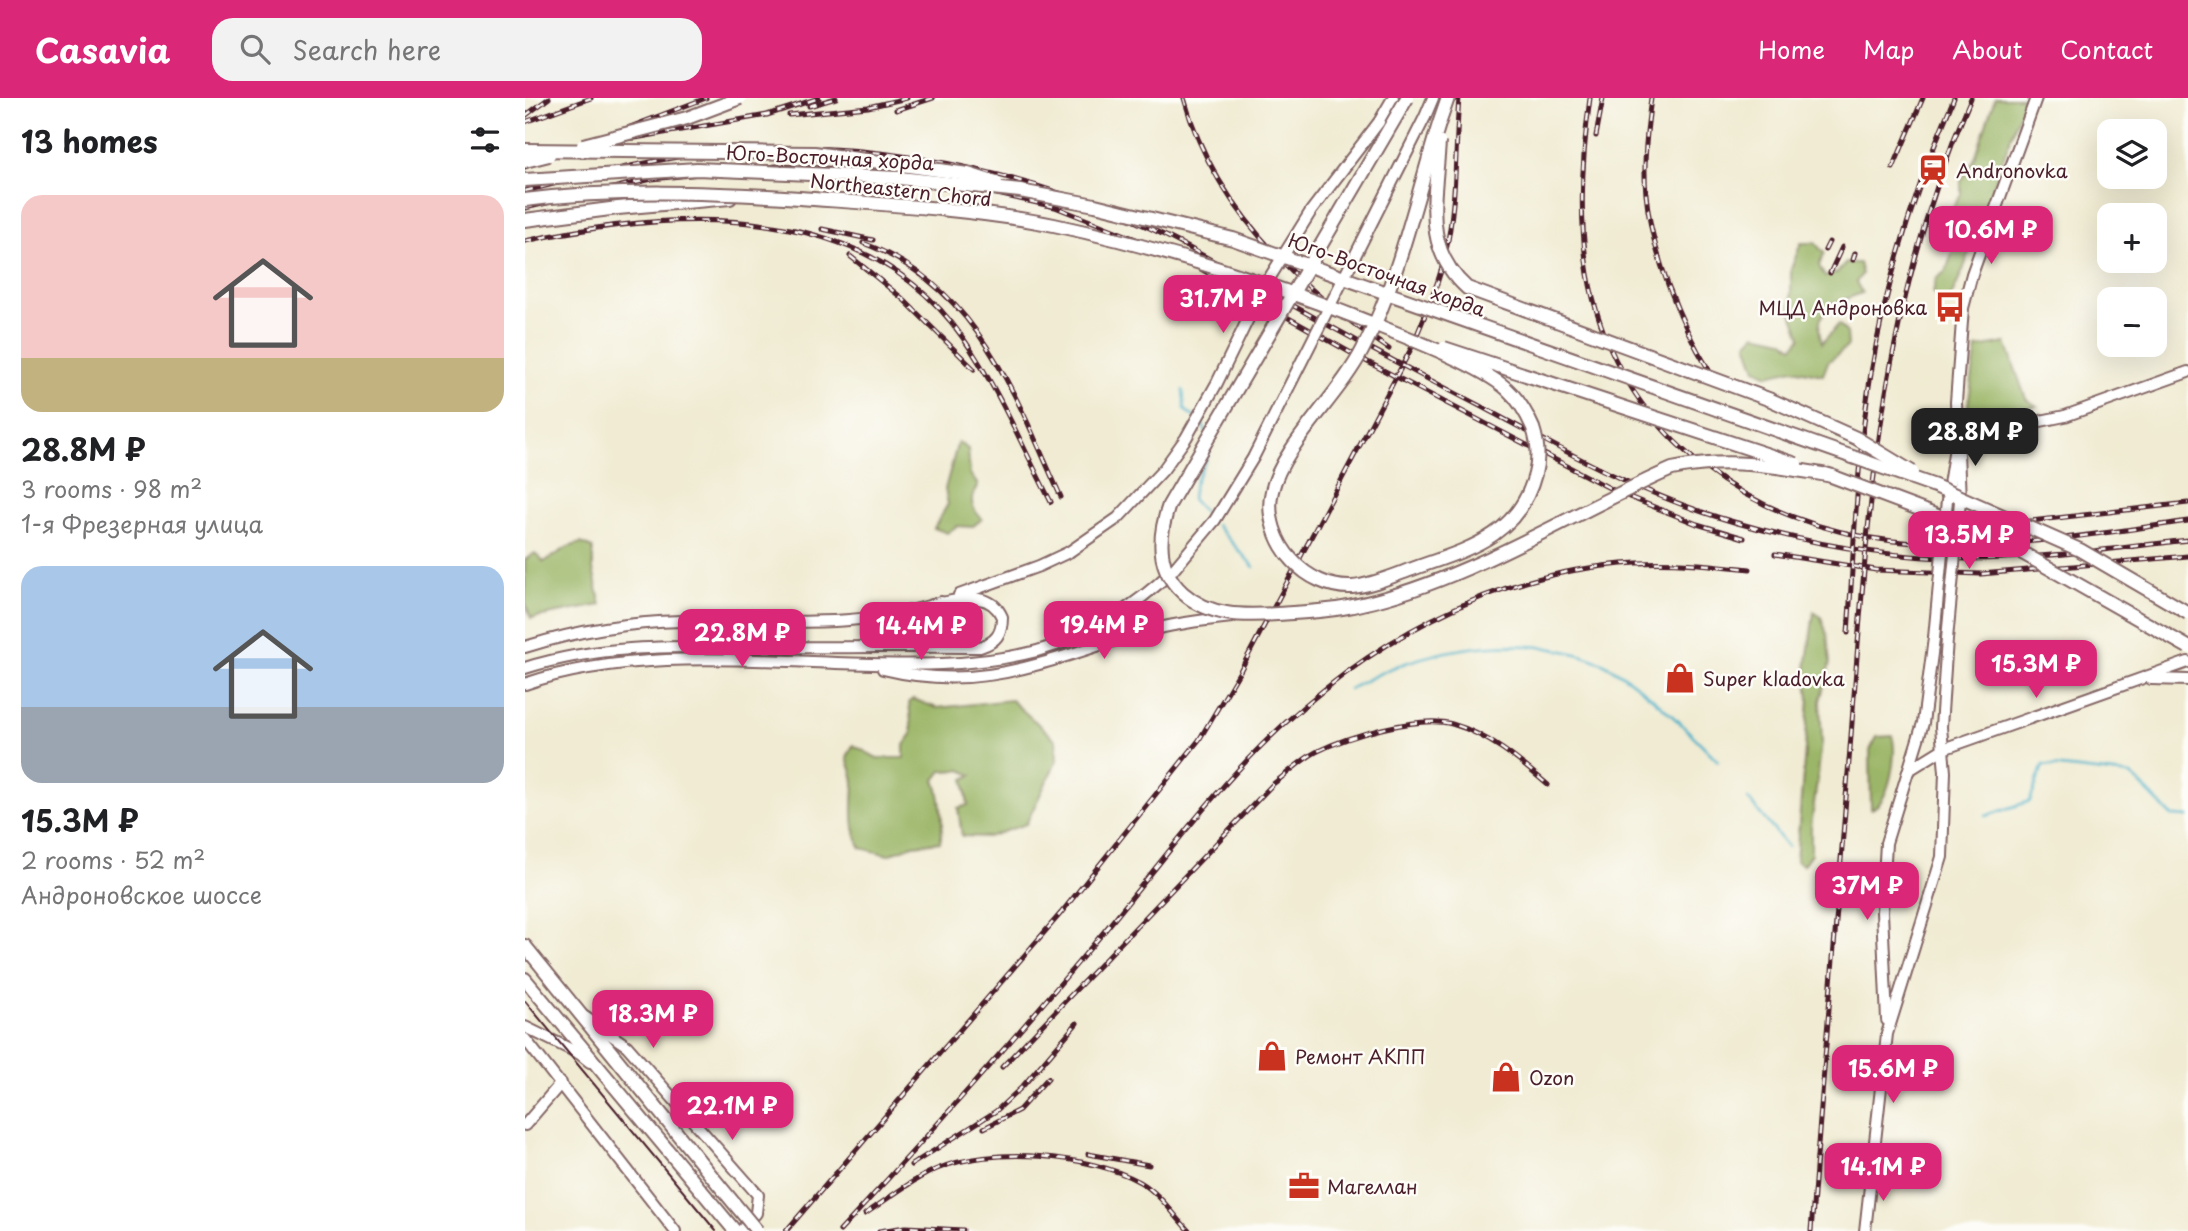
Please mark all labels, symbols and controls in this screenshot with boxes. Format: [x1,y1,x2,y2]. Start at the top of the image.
search box [212,18,702,81]
text: Casavia [35,24,170,74]
icon: search [236,30,274,68]
text: Search here [292,30,441,69]
text: Home [1758,31,1825,67]
text: Map [1863,31,1914,67]
text: About [1952,31,2022,67]
text: Contact [2060,31,2153,67]
text: 13 homes [21,118,158,163]
map controls [2097,119,2167,357]
button: layers [2097,119,2167,189]
icon: filters [466,121,504,159]
street label: Юго-Восточная хорда [725,138,935,176]
station icon: Andronovka [1916,153,1950,187]
place label: Andronovka [1956,156,2068,184]
street label: Northeastern Chord [809,166,993,212]
button: + [2097,203,2167,273]
pin: 10.6M ₽ [1926,206,2056,266]
text: 10.6M ₽ [1945,211,2037,246]
street label: Юго-Восточная хорда [1284,225,1490,323]
icon: home [200,240,326,366]
pin: 31.7M ₽ [1158,275,1288,335]
text: 31.7M ₽ [1179,280,1267,315]
button: − [2097,287,2167,357]
bus stop icon: МЦД Андроновка [1933,290,1967,324]
place label: МЦД Андроновка [1758,293,1927,321]
pin: 28.8M ₽ [1910,408,2040,468]
text: 28.8M ₽ [1927,413,2023,448]
text: 28.8M ₽ [21,426,146,471]
text: 3 rooms · 98 m² [21,471,202,506]
text: 1-я Фрезерная улица [21,506,263,541]
pin: 13.5M ₽ [1904,512,2034,571]
text: 13.5M ₽ [1924,516,2014,551]
pin: 14.4M ₽ [856,602,986,662]
pin: 19.4M ₽ [1039,602,1169,661]
text: 19.4M ₽ [1060,606,1148,641]
text: 14.4M ₽ [876,607,966,642]
pin: 22.8M ₽ [677,610,807,669]
icon: home [200,611,326,737]
text: 22.8M ₽ [694,614,790,649]
pin: 15.3M ₽ [1971,640,2101,700]
text: 15.3M ₽ [1991,645,2081,680]
shop icon: Super kladovka [1663,661,1697,695]
place label: Super kladovka [1703,664,1845,692]
text: 15.3M ₽ [21,797,139,842]
text: 2 rooms · 52 m² [21,842,205,877]
pin: 37M ₽ [1818,862,1916,922]
text: 37M ₽ [1831,867,1903,902]
text: Андроновское шоссе [21,877,262,912]
pin: 18.3M ₽ [588,990,718,1050]
text: 18.3M ₽ [608,995,698,1030]
shop icon: Ремонт АКПП [1255,1039,1289,1073]
place label: Ремонт АКПП [1295,1042,1426,1070]
pin: 15.6M ₽ [1828,1046,1958,1105]
text: 15.6M ₽ [1848,1050,1938,1085]
shop icon: Ozon [1489,1060,1523,1094]
place label: Ozon [1529,1063,1574,1091]
pin: 22.1M ₽ [667,1082,797,1142]
text: 22.1M ₽ [686,1087,778,1122]
pin: 14.1M ₽ [1818,1144,1948,1203]
text: 14.1M ₽ [1840,1148,1926,1183]
office icon: Магеллан [1287,1169,1321,1203]
place label: Магеллан [1327,1172,1417,1200]

